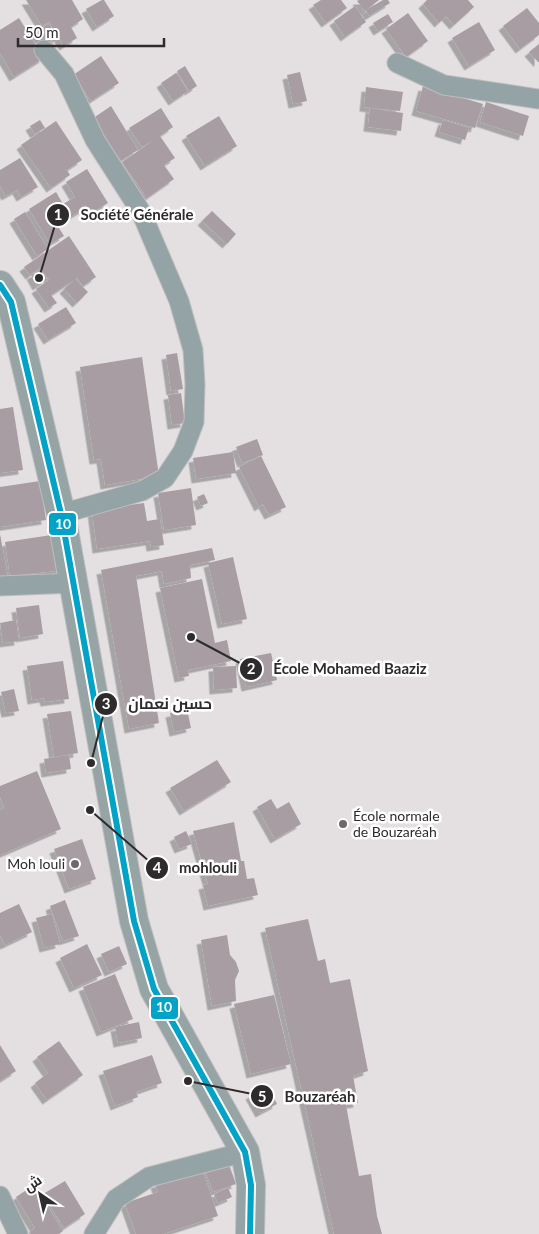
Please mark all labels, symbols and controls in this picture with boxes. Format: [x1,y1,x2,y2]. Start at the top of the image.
scale bar [18,15,164,47]
text: 50 m [25,23,59,41]
callout: Société Générale [45,200,204,230]
text: 1 [54,205,62,223]
text: Société Générale [80,205,194,223]
line badge: 10 [48,512,77,536]
text: 10 [55,515,71,532]
callout: École Mohamed Baaziz [239,654,437,684]
text: 2 [247,659,256,677]
text: École Mohamed Baaziz [273,659,427,677]
callout: حسين نعمان [94,689,222,719]
text: 3 [102,694,110,712]
text: حسين نعمان [128,694,212,713]
place label: École normale de Bouzaréah [353,807,440,840]
marker: École normale de Bouzaréah [337,818,349,830]
callout: mohlouli [144,853,247,883]
place label: Moh louli [7,855,65,872]
marker: Moh louli [69,858,81,870]
text: 4 [153,858,162,876]
text: mohlouli [179,858,237,876]
line badge: 10 [150,996,179,1020]
text: 10 [156,998,172,1015]
callout: Bouzaréah [250,1081,366,1111]
text: 5 [258,1087,266,1105]
text: Bouzaréah [285,1087,355,1105]
north arrow [15,1169,65,1219]
text: ش [20,1171,45,1196]

